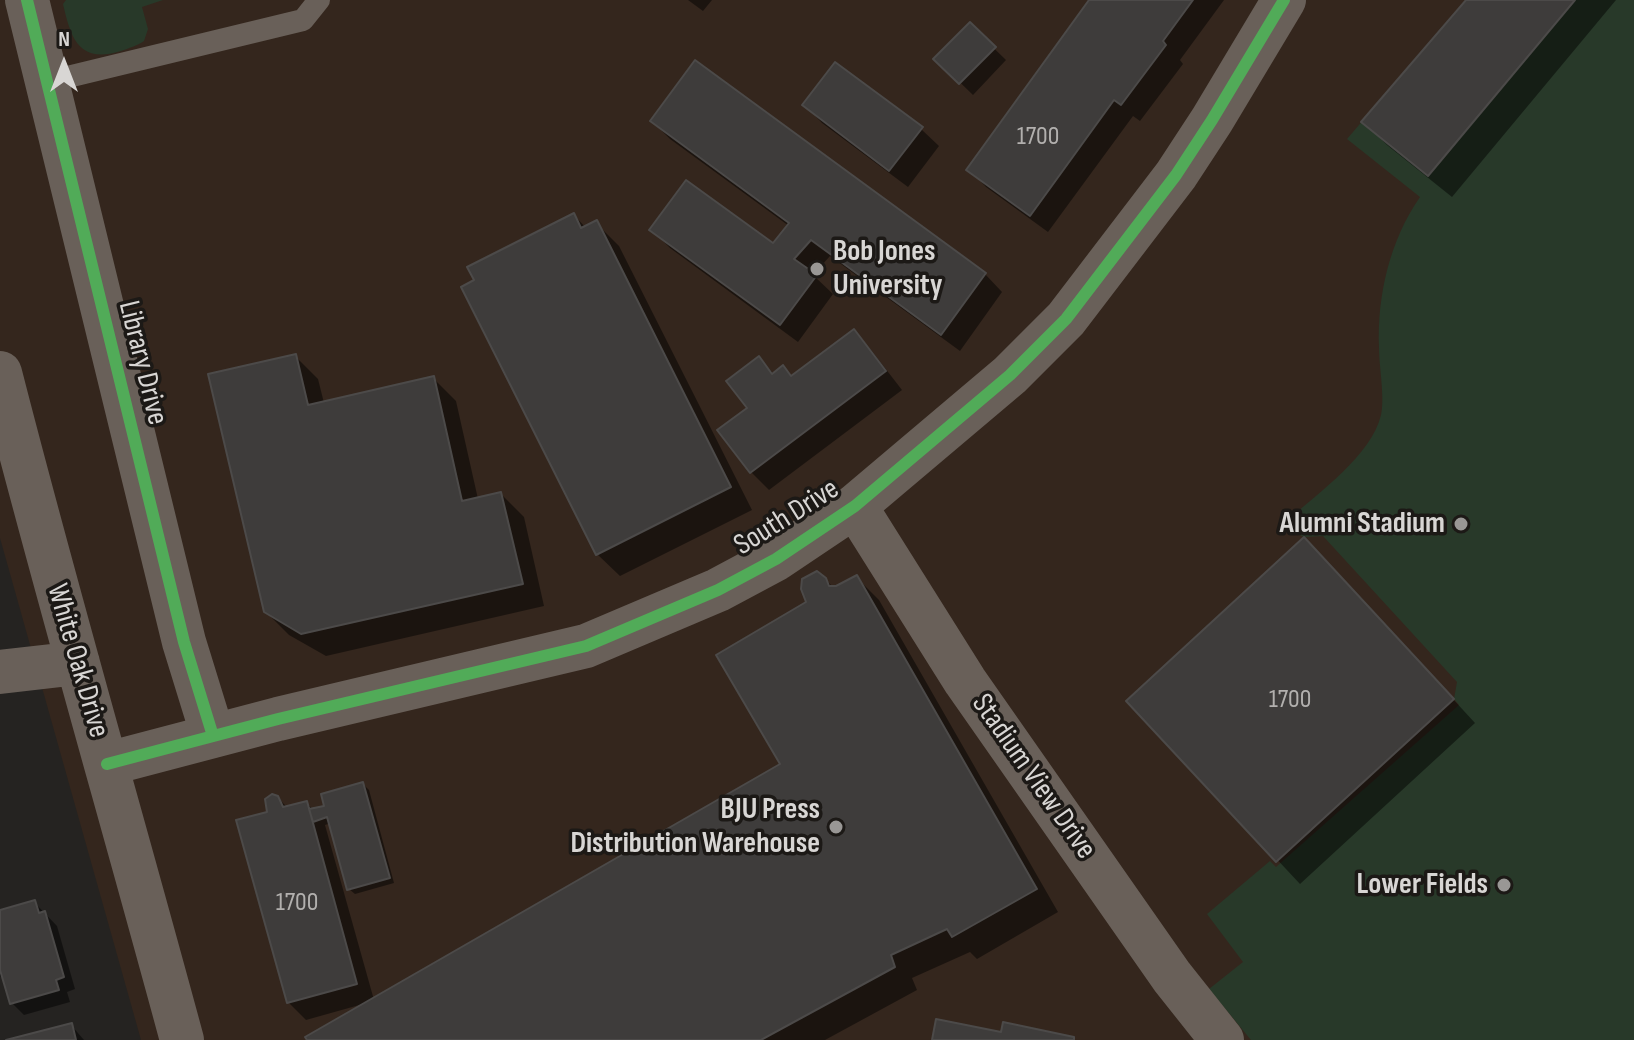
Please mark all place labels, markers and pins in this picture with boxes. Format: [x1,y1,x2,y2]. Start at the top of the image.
place label: Bob Jones University [833,234,942,304]
marker: Bob Jones University [808,260,826,278]
place label: Alumni Stadium [1279,506,1445,542]
marker: Alumni Stadium [1452,515,1470,533]
place label: BJU Press Distribution Warehouse [570,792,820,862]
marker: BJU Press Distribution Warehouse [827,818,845,836]
place label: Lower Fields [1357,867,1488,903]
marker: Lower Fields [1495,876,1513,894]

